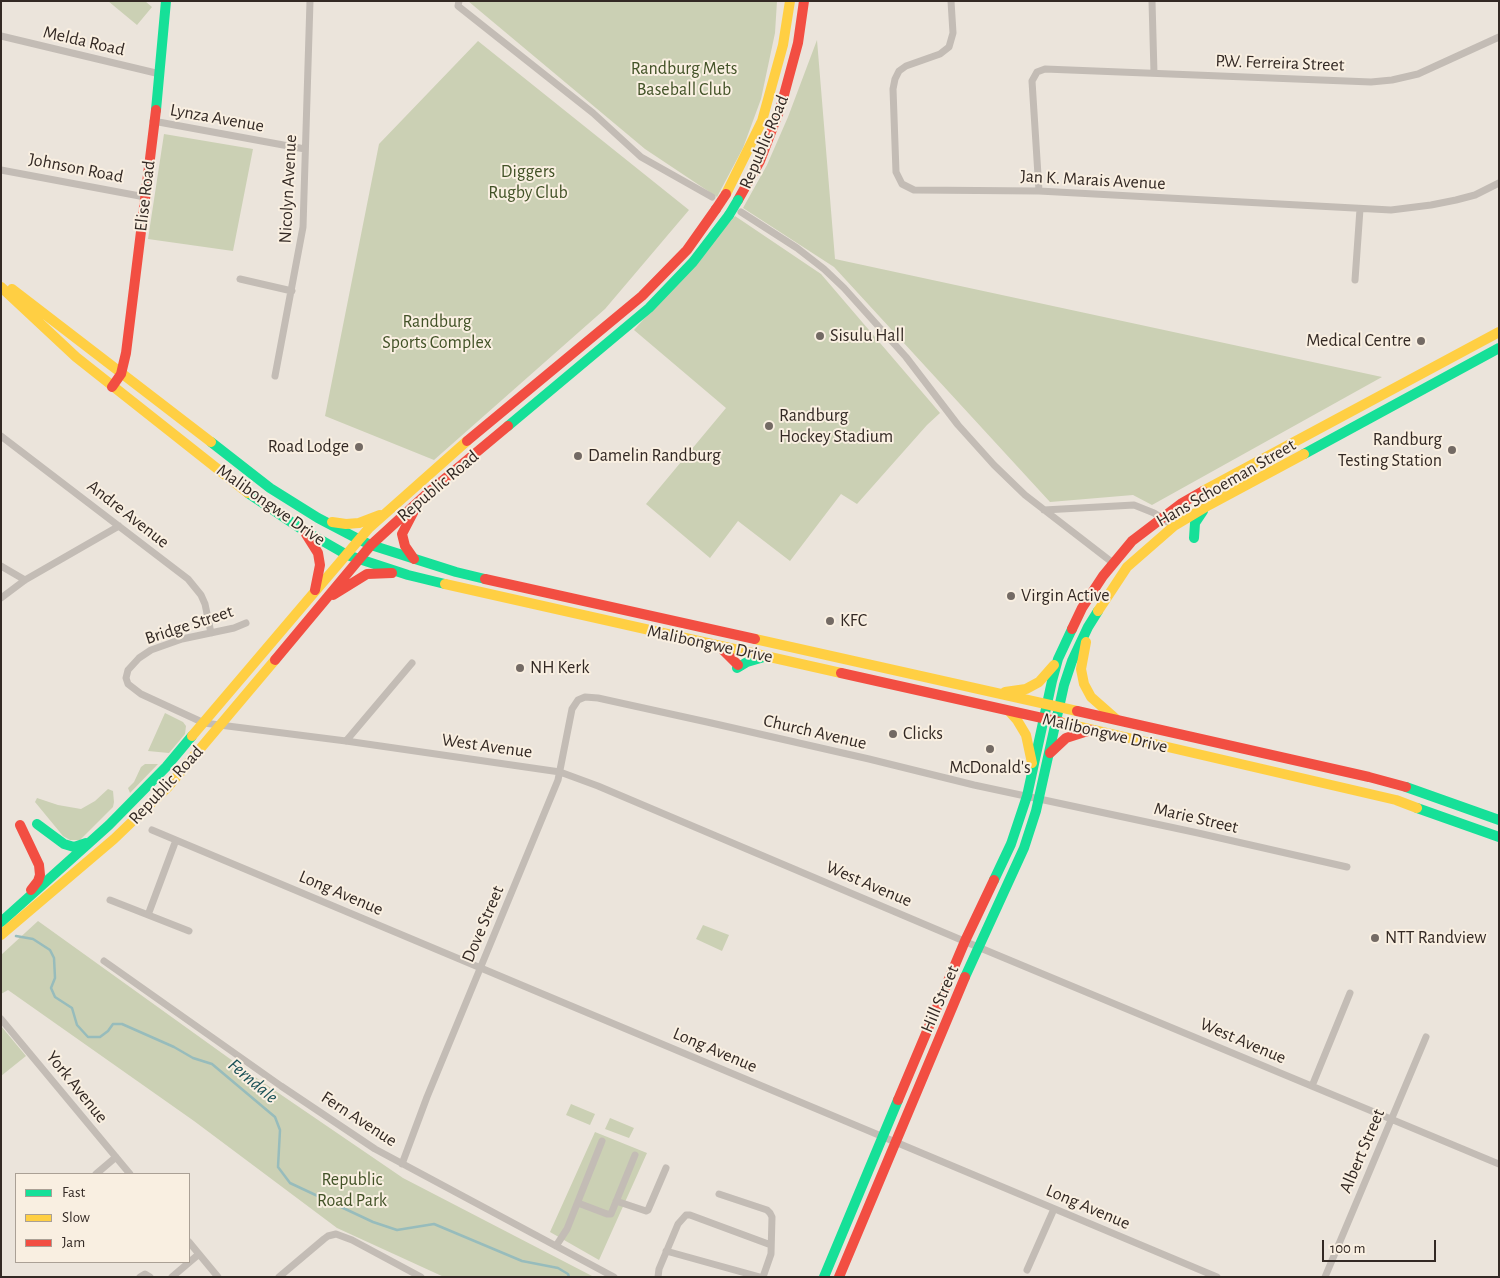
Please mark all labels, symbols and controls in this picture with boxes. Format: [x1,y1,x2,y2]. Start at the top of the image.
street label: Melda Road [41,21,127,61]
street label: P.W. Ferreira Street [1215,50,1345,76]
park label: Randburg Mets Baseball Club [631,58,737,100]
street label: Republic Road [735,92,793,192]
street label: Lynza Avenue [168,99,266,137]
street label: Nicolyn Avenue [274,134,302,244]
street label: Johnson Road [27,148,125,188]
street label: Elise Road [130,159,160,233]
park label: Diggers Rugby Club [488,161,568,203]
street label: Jan K. Marais Avenue [1020,165,1166,195]
park label: Randburg Sports Complex [382,311,492,354]
place label: Sisulu Hall [830,325,904,347]
marker: Sisulu Hall [814,330,826,342]
place label: Medical Centre [1306,330,1411,352]
marker: Medical Centre [1415,335,1427,347]
place label: Randburg Hockey Stadium [779,405,893,448]
marker: Randburg Hockey Stadium [763,420,775,432]
place label: Randburg Testing Station [1338,429,1442,472]
street label: Hans Schoeman Street [1152,434,1300,532]
place label: Road Lodge [268,436,349,458]
marker: Road Lodge [353,441,365,453]
marker: Randburg Testing Station [1446,444,1458,456]
place label: Damelin Randburg [588,445,721,467]
street label: Republic Road [393,446,483,526]
marker: Damelin Randburg [572,450,584,462]
street label: Malibongwe Drive [213,460,329,550]
street label: Andre Avenue [83,475,173,553]
place label: Virgin Active [1021,585,1109,607]
marker: Virgin Active [1005,590,1017,602]
street label: Bridge Street [142,601,236,649]
place label: KFC [840,610,867,632]
marker: KFC [824,615,836,627]
street label: Malibongwe Drive [645,620,775,668]
place label: NH Kerk [530,657,589,679]
marker: NH Kerk [514,662,526,674]
street label: Malibongwe Drive [1040,708,1170,758]
street label: Church Avenue [761,710,869,754]
place label: Clicks [903,723,943,745]
marker: Clicks [887,728,899,740]
street label: West Avenue [440,729,534,763]
street label: Republic Road [124,741,208,829]
marker: McDonald's [984,743,996,755]
place label: McDonald's [949,757,1031,779]
street label: Marie Street [1152,798,1240,838]
street label: West Avenue [823,856,915,912]
street label: Long Avenue [296,866,386,920]
street label: Dove Street [457,882,509,966]
place label: NTT Randview [1385,927,1486,949]
marker: NTT Randview [1369,932,1381,944]
street label: Hill Street [916,962,964,1036]
street label: West Avenue [1197,1013,1289,1069]
street label: Long Avenue [670,1023,760,1077]
street label: York Avenue [41,1047,113,1127]
water label: Ferndale [223,1054,283,1108]
street label: Fern Avenue [317,1087,401,1151]
street label: Albert Street [1335,1106,1389,1196]
park label: Republic Road Park [317,1169,387,1212]
legend [15,1173,190,1263]
street label: Long Avenue [1043,1180,1133,1234]
text: Fast [62,1185,85,1200]
text: Slow [62,1210,90,1225]
scale bar [1325,1230,1439,1262]
text: Jam [62,1235,85,1250]
text: 100 m [1330,1241,1365,1256]

